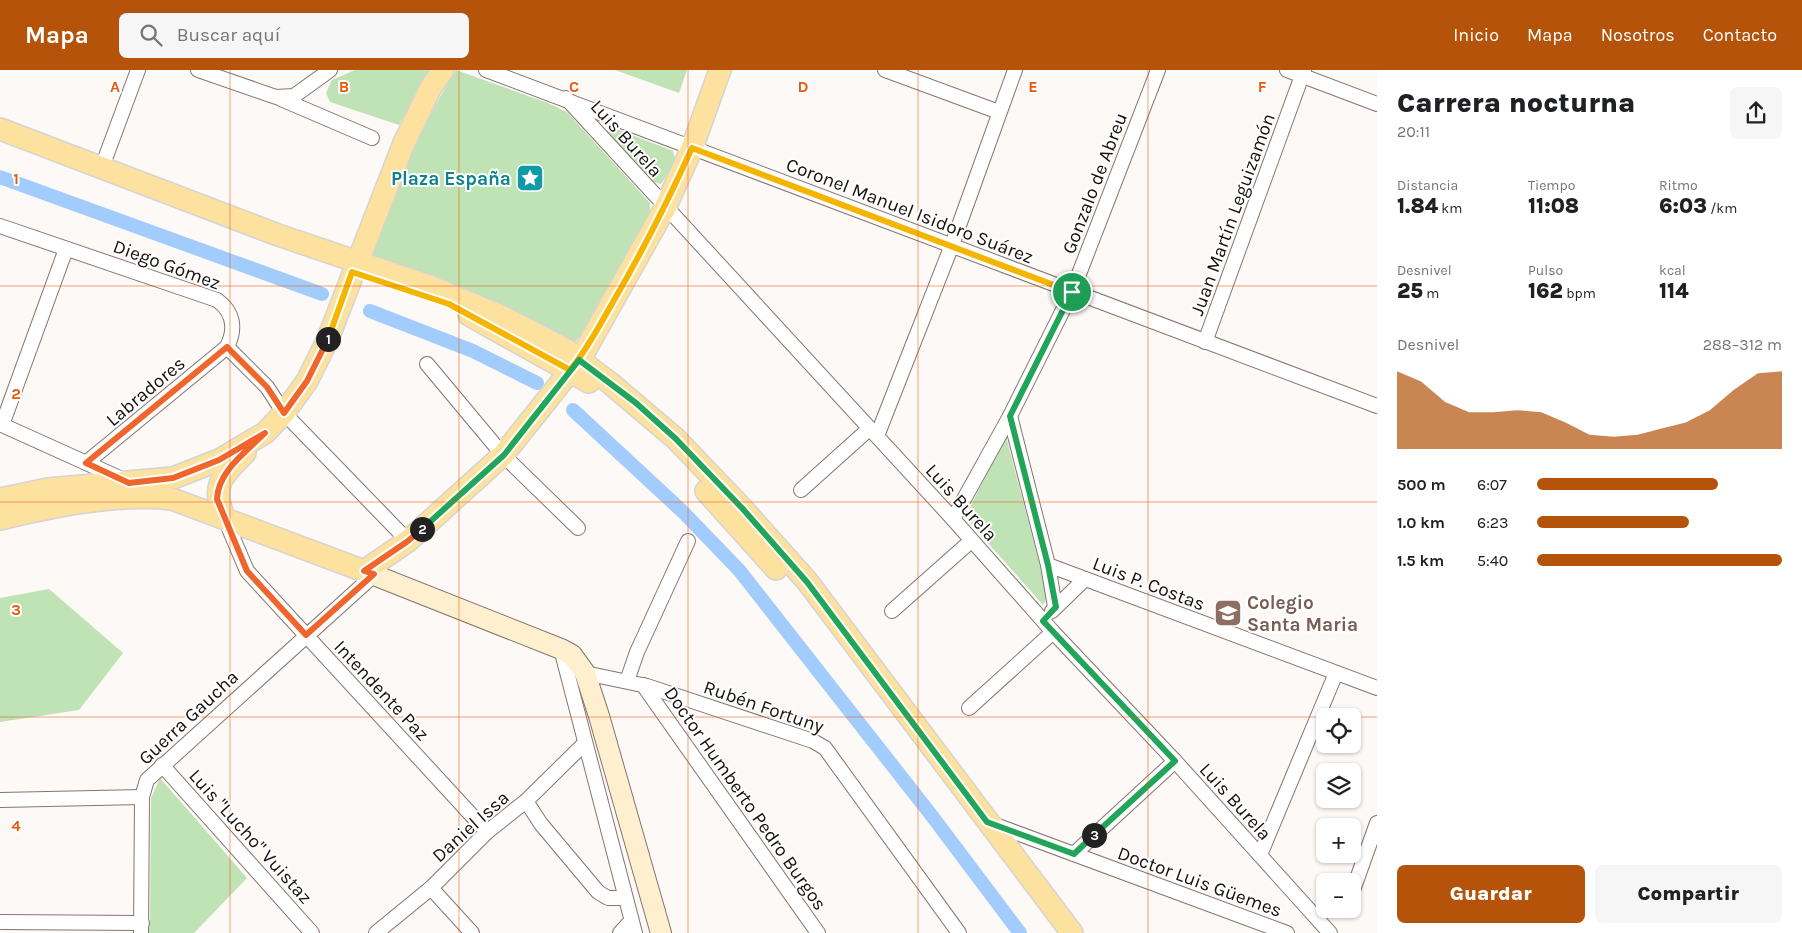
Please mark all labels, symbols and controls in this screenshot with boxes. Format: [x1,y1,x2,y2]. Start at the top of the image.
search box [119,13,469,58]
text: Mapa [25,21,89,49]
icon: search [137,21,165,49]
text: Buscar aquí [177,24,280,46]
text: Inicio [1453,24,1499,46]
text: Mapa [1527,24,1573,46]
text: Nosotros [1601,24,1675,46]
text: Contacto [1703,24,1777,46]
text: A [110,77,120,96]
text: B [339,77,349,96]
text: C [569,77,579,96]
text: D [798,77,809,96]
text: E [1028,77,1038,96]
text: F [1258,77,1267,96]
text: Carrera nocturna [1397,86,1635,119]
button: share [1730,87,1782,139]
street label: Luis Burela [586,96,667,182]
street label: Gonzalo de Abreu [1058,110,1132,257]
street label: Juan Martín Leguizamón [1186,110,1280,318]
text: 20:11 [1397,122,1430,141]
street label: Coronel Manuel Isidoro Suárez [783,154,1036,268]
place icon: Plaza España [515,163,545,193]
place label: Plaza España [391,168,511,190]
text: 1 [13,169,19,188]
text: Distancia [1397,177,1458,194]
text: Tiempo [1528,177,1575,194]
text: Ritmo [1659,177,1698,194]
text: 1.84 [1397,194,1438,218]
text: 11:08 [1528,194,1579,218]
text: 6:03 [1659,194,1707,218]
text: km [1438,200,1462,217]
text: /km [1707,200,1737,217]
street label: Diego Gómez [110,235,223,295]
text: Desnivel [1397,262,1452,279]
text: Pulso [1528,262,1563,279]
text: kcal [1659,262,1686,279]
pin [1051,271,1093,313]
icon: arrive [1058,278,1086,306]
text: 25 [1397,279,1423,303]
text: 162 [1528,279,1563,303]
text: 114 [1659,279,1688,303]
text: m [1423,285,1439,302]
text: bpm [1563,285,1596,302]
pin: 1 [316,326,340,352]
text: 1 [326,331,331,348]
text: Desnivel [1397,335,1459,354]
text: 288–312 m [1703,335,1782,354]
street label: Labradores [102,352,190,431]
text: 2 [11,384,21,403]
street label: Luis Burela [921,460,1002,546]
text: 500 m [1397,475,1446,494]
text: 6:07 [1477,475,1507,494]
text: 1.0 km [1397,513,1445,532]
text: 6:23 [1477,513,1509,532]
pin: 2 [410,516,434,542]
text: 2 [418,521,427,538]
text: 1.5 km [1397,551,1444,570]
text: 5:40 [1477,551,1508,570]
street label: Luis P. Costas [1089,552,1208,615]
place label: Colegio Santa Maria [1247,592,1358,636]
school or university icon: Colegio Santa Maria [1213,598,1243,628]
text: 3 [11,600,21,619]
street label: Intendente Paz [329,636,433,745]
street label: Guerra Gaucha [134,666,243,769]
street label: Rubén Fortuny [701,676,827,738]
street label: Doctor Humberto Pedro Burgos [659,683,831,915]
map controls [1316,708,1361,918]
button: locate [1316,708,1361,753]
street label: Luis Burela [1195,759,1276,845]
button: layers [1316,763,1361,808]
street label: Luis "Lucho" Vuistaz [184,765,316,908]
street label: Daniel Issa [428,787,514,867]
text: 4 [11,816,21,835]
button: + [1316,818,1361,863]
pin: 3 [1082,822,1106,848]
text: 3 [1090,827,1099,844]
street label: Doctor Luis Güemes [1115,842,1285,922]
button: Guardar [1397,865,1585,923]
button: Compartir [1595,865,1782,923]
button: − [1316,873,1361,918]

